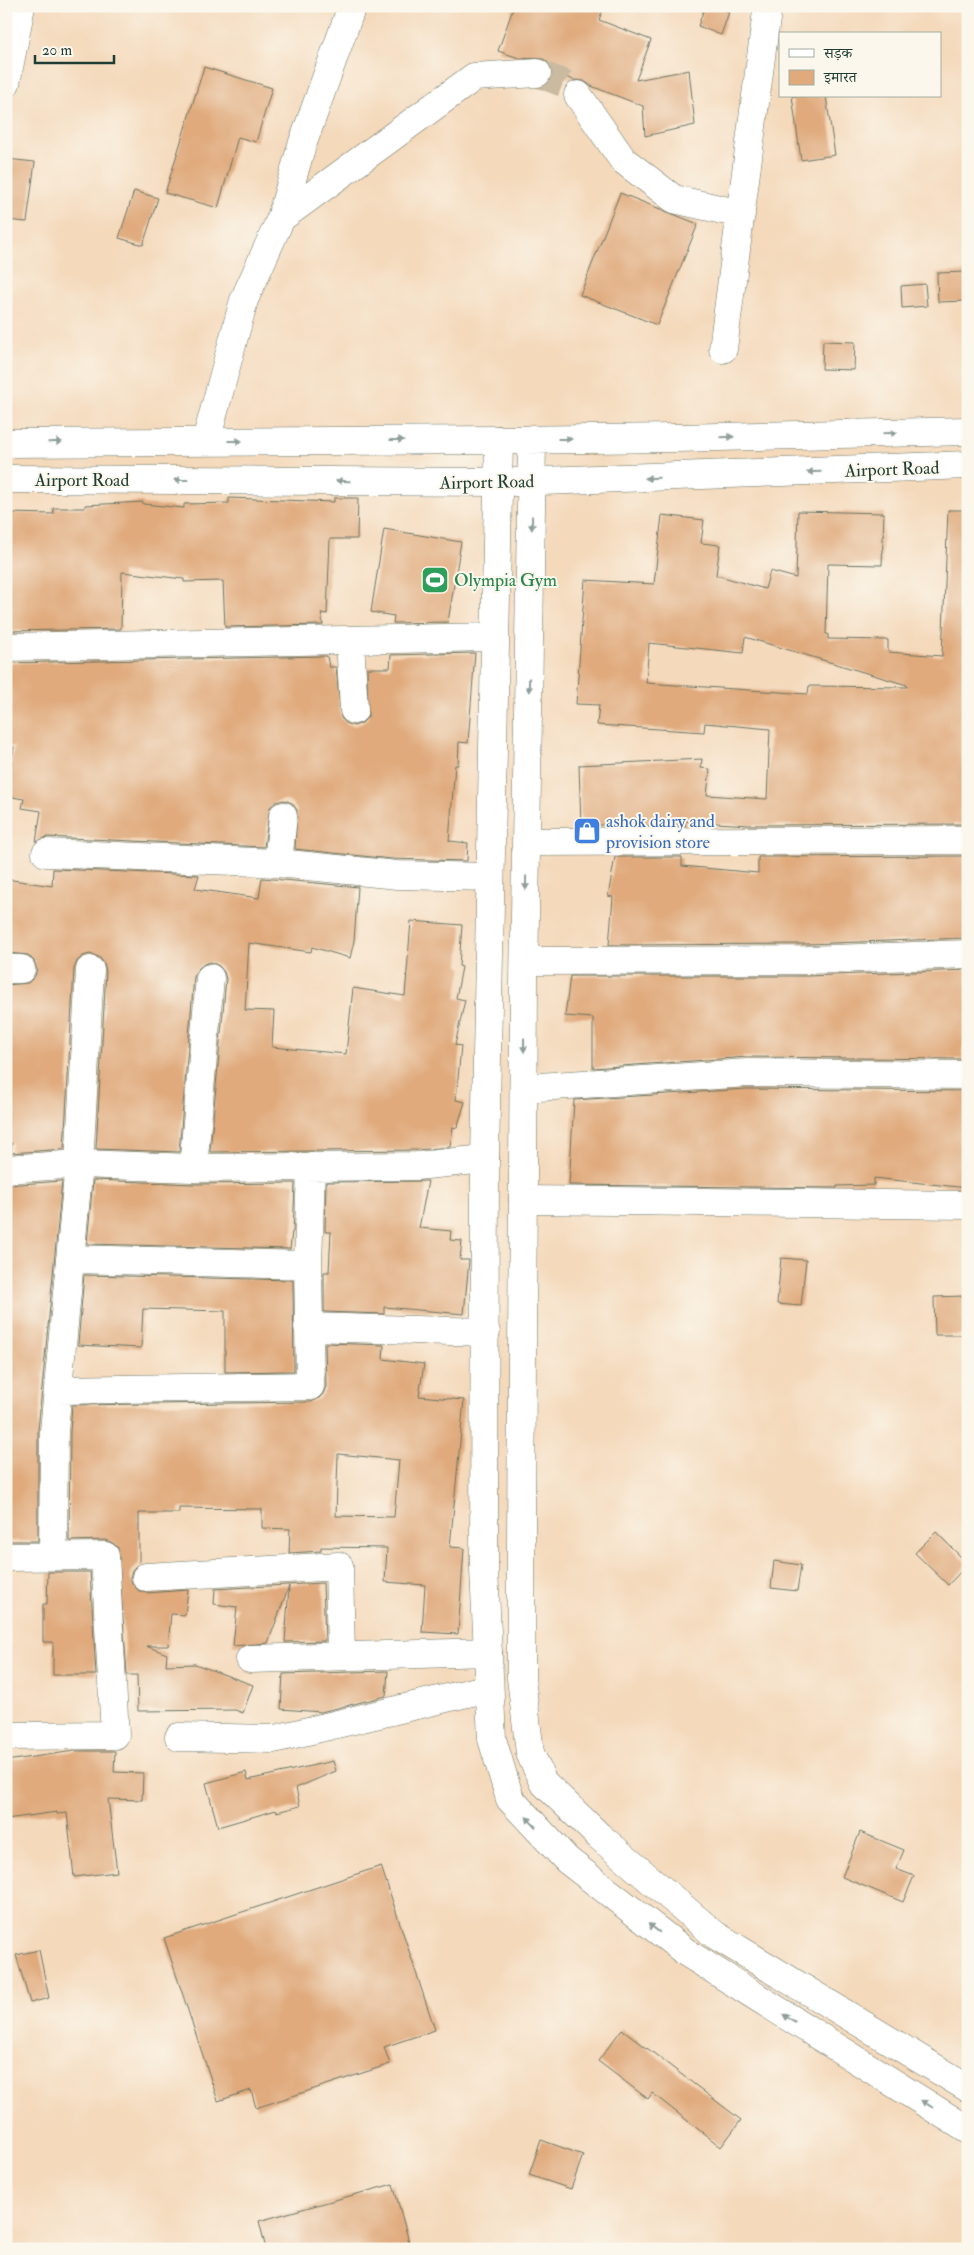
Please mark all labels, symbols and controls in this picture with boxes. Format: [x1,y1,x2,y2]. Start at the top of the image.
scale bar [35,32,114,64]
legend [779,32,942,98]
text: 20 m [42,41,72,60]
text: सड़क [823,44,853,63]
text: इमारत [823,68,858,87]
one-way arrow [882,429,898,437]
one-way arrow [720,433,736,441]
one-way arrow [557,435,573,443]
one-way arrow [390,436,406,444]
one-way arrow [227,437,243,445]
one-way arrow [47,438,63,446]
street label: Airport Road [843,456,940,483]
one-way arrow [806,468,822,476]
street label: Airport Road [34,469,129,492]
street label: Airport Road [438,470,535,495]
one-way arrow [644,474,660,482]
one-way arrow [173,476,189,484]
one-way arrow [335,477,351,485]
one-way arrow [527,515,535,531]
sports icon: Olympia Gym [420,565,450,595]
place label: Olympia Gym [454,569,557,592]
one-way arrow [525,678,533,694]
place label: ashok dairy and provision store [605,810,715,854]
shop icon: ashok dairy and provision store [572,816,602,846]
one-way arrow [522,875,530,891]
one-way arrow [520,1038,528,1054]
one-way arrow [525,1816,537,1828]
one-way arrow [648,1922,661,1933]
one-way arrow [783,2013,796,2022]
one-way arrow [920,2100,933,2109]

